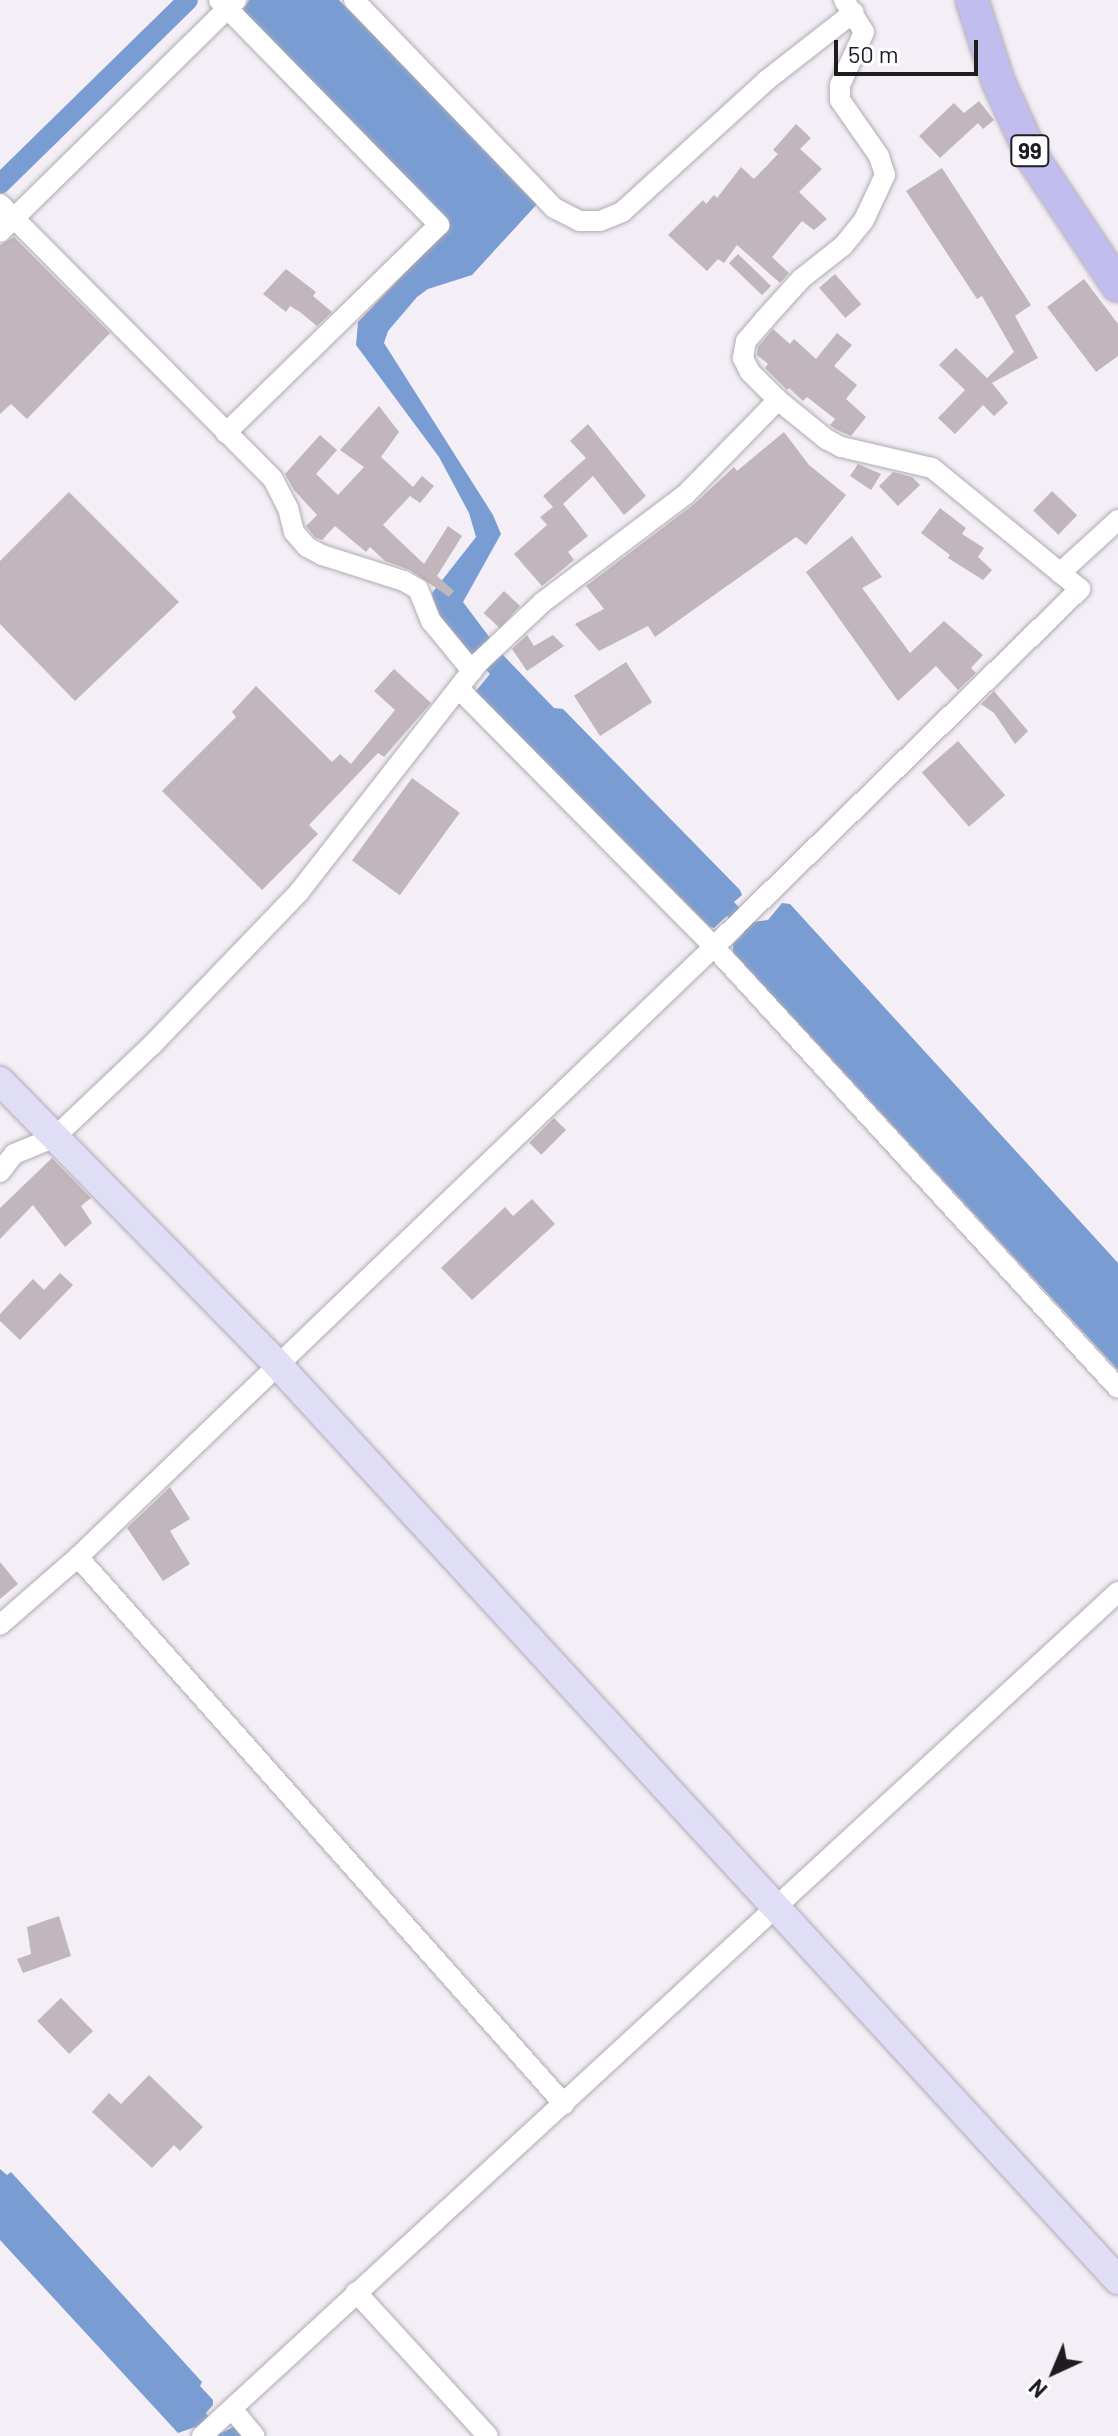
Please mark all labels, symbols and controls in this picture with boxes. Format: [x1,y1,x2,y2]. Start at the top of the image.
scale bar [838,24,982,74]
text: 50 m [848,39,899,68]
road number: 99 [1010,133,1050,169]
north arrow [1014,2332,1094,2412]
text: N [1023,2375,1052,2404]

